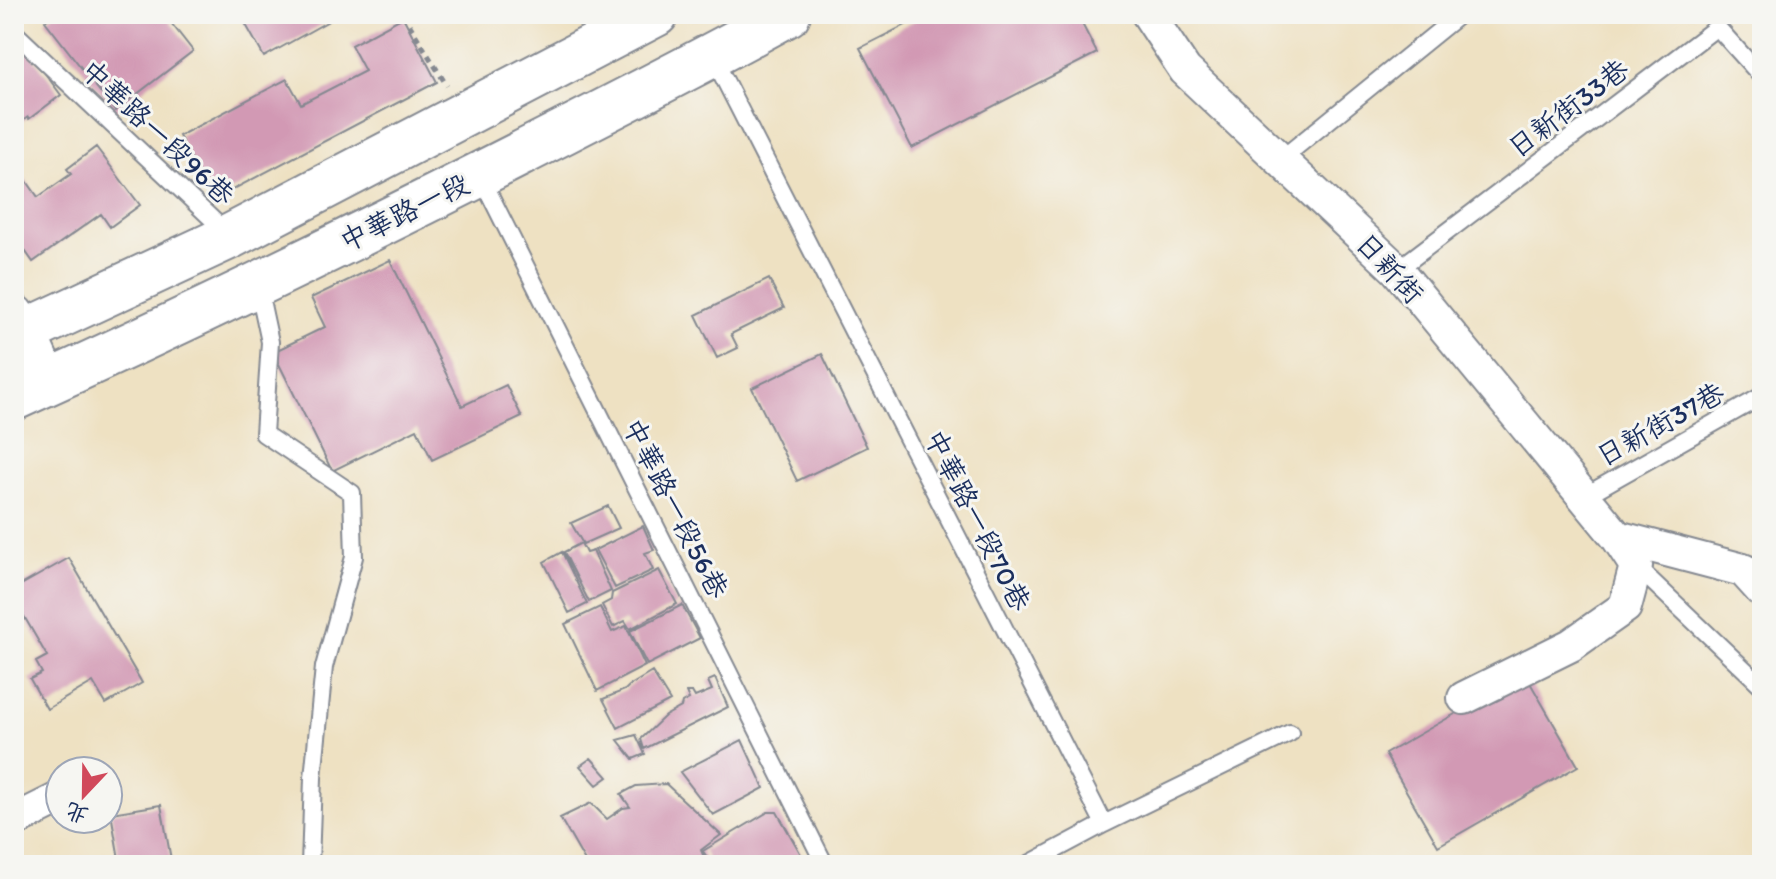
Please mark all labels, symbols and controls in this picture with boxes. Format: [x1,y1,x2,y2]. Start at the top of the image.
street label: 日新街33巷 [1501,51,1636,164]
street label: 中華路一段96巷 [74,52,243,212]
street label: 中華路一段 [334,166,474,258]
street label: 日新街 [1349,226,1431,310]
street label: 日新街37巷 [1590,374,1731,473]
street label: 中華路一段56巷 [616,412,736,605]
street label: 中華路一段70巷 [918,424,1039,617]
north arrow [44,755,124,835]
text: 北 [61,796,92,830]

